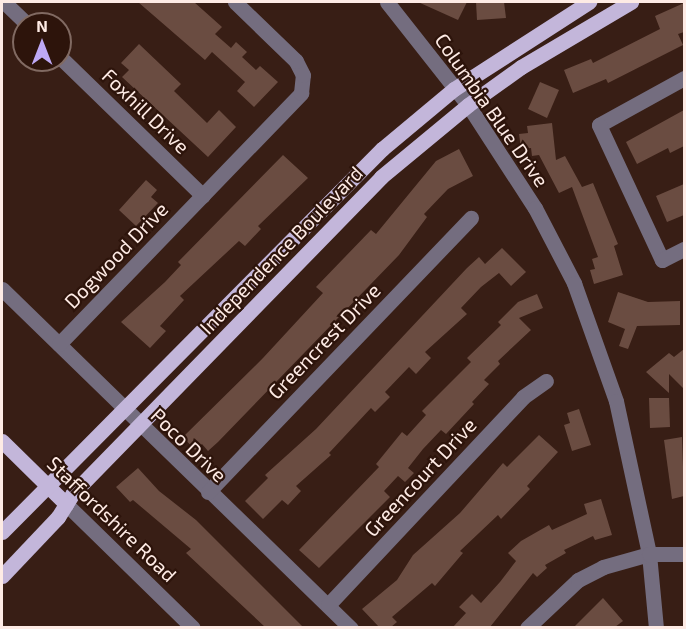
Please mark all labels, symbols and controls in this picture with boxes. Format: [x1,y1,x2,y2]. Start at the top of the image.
north arrow [12,12,72,72]
text: N [36,16,48,35]
street label: Columbia Blue Drive [430,29,554,191]
street label: Foxhill Drive [97,63,195,159]
street label: Independence Boulevard [194,161,368,339]
street label: Dogwood Drive [59,197,173,313]
street label: Greencrest Drive [263,278,385,404]
street label: Poco Drive [146,403,232,487]
street label: Greencourt Drive [359,413,481,541]
street label: Staffordshire Road [42,451,182,587]

